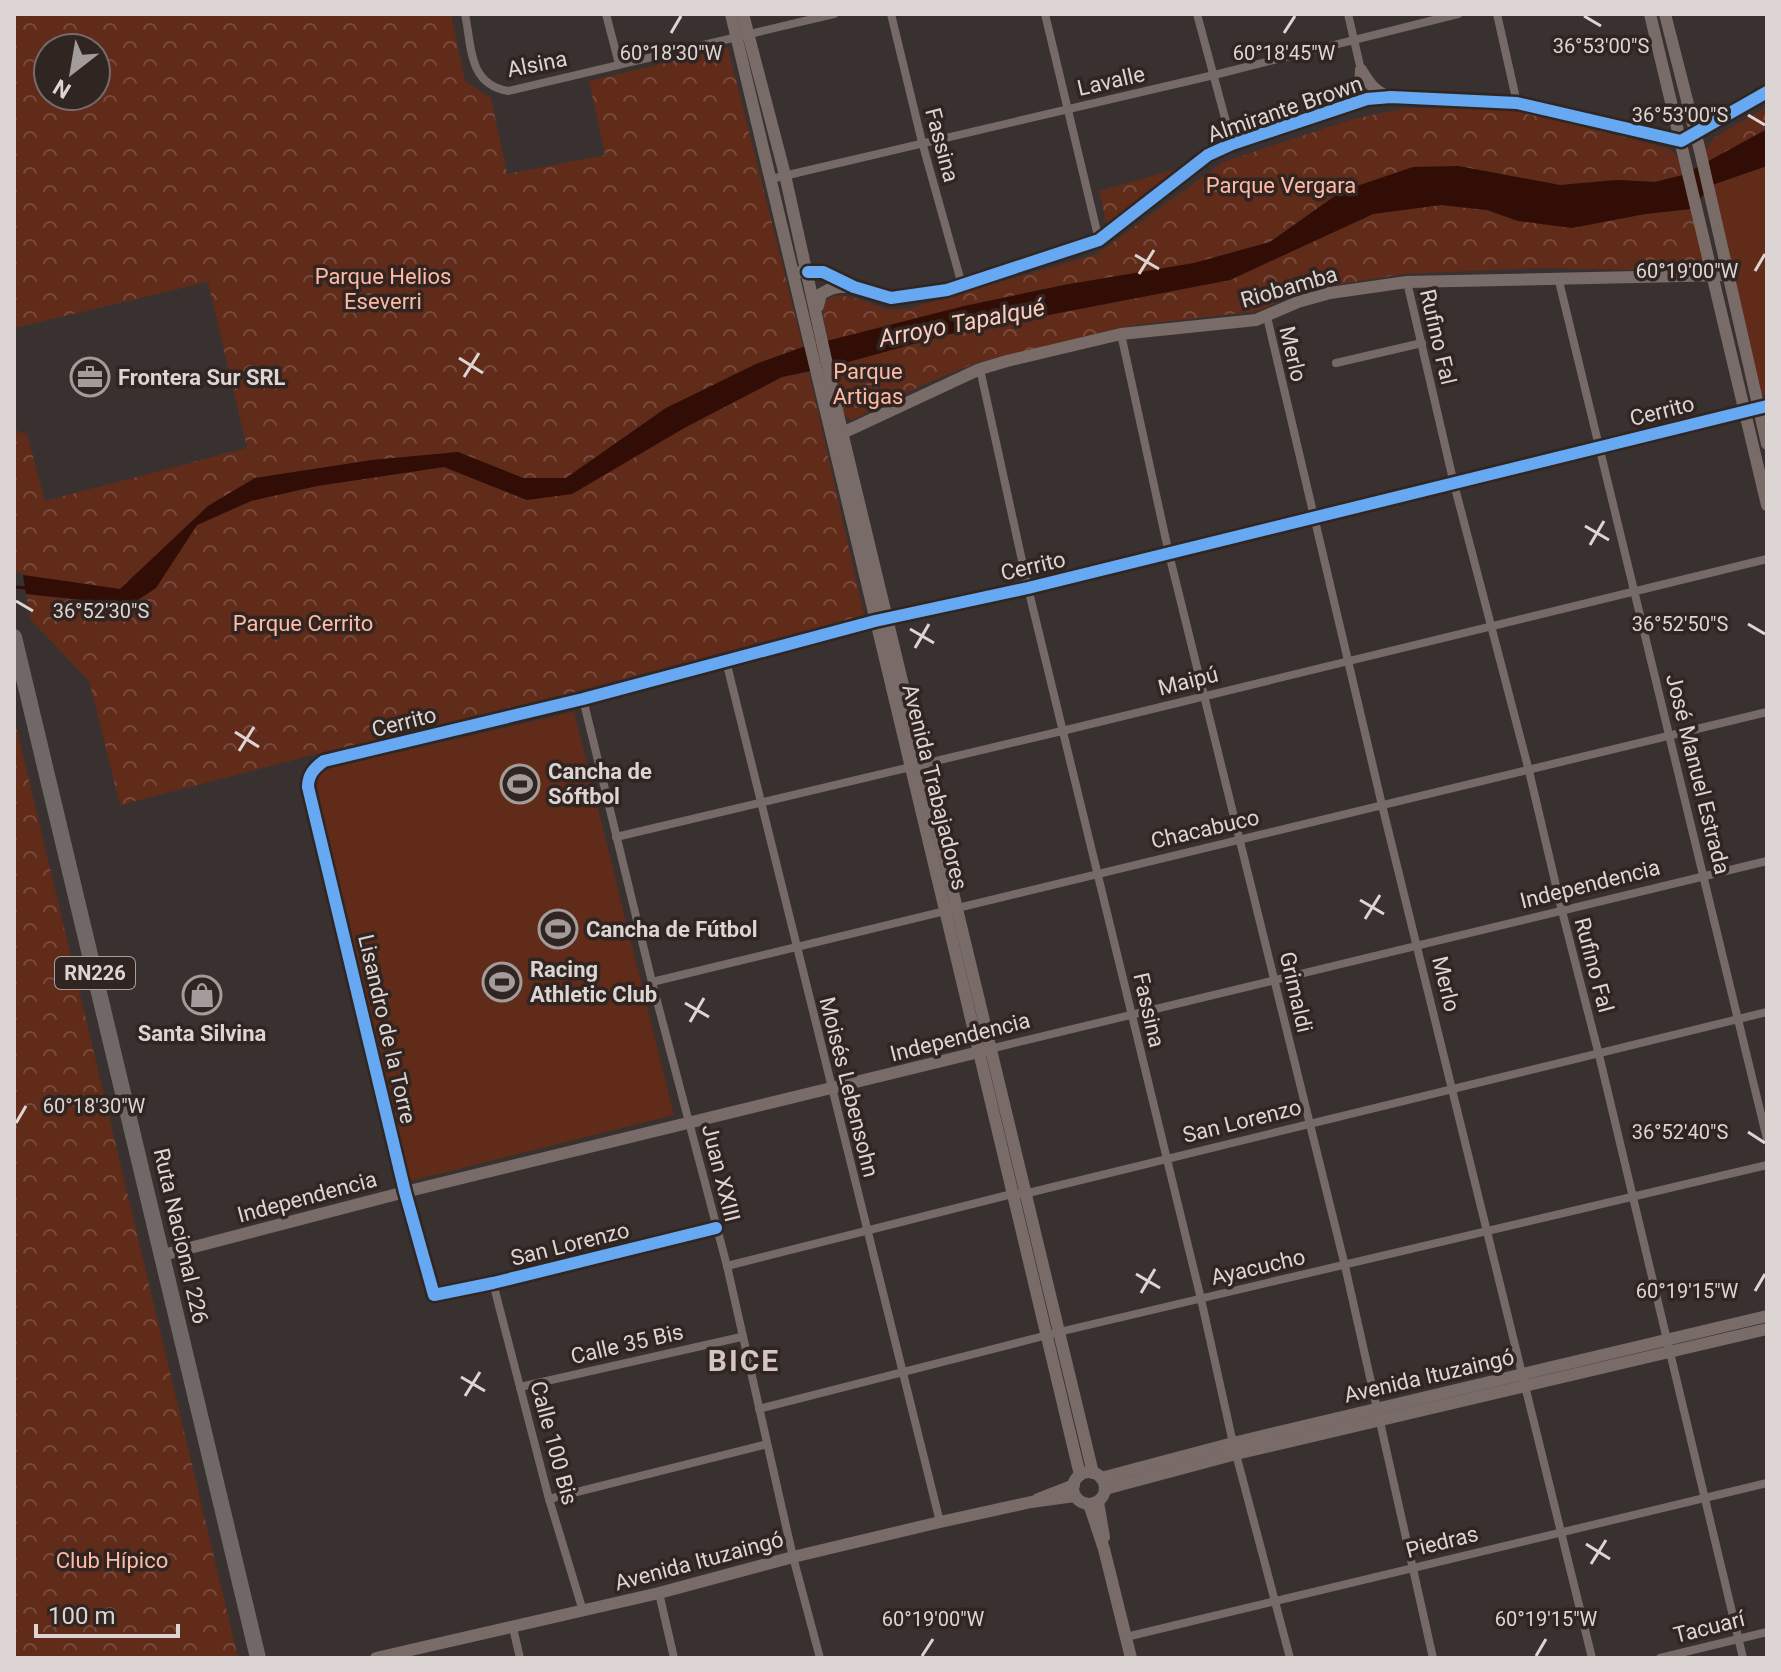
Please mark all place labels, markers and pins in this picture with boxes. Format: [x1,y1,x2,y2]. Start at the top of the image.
office icon: Frontera Sur SRL [69,356,111,398]
place label: Frontera Sur SRL [118,365,286,390]
place label: Cancha de Sóftbol [548,759,652,809]
sports icon: Cancha de Sóftbol [499,763,541,805]
sports icon: Cancha de Fútbol [537,908,579,950]
place label: Cancha de Fútbol [586,917,757,942]
place label: Racing Athletic Club [530,957,657,1007]
sports icon: Racing Athletic Club [481,961,523,1003]
shop icon: Santa Silvina [181,974,223,1016]
place label: Santa Silvina [138,1021,267,1046]

